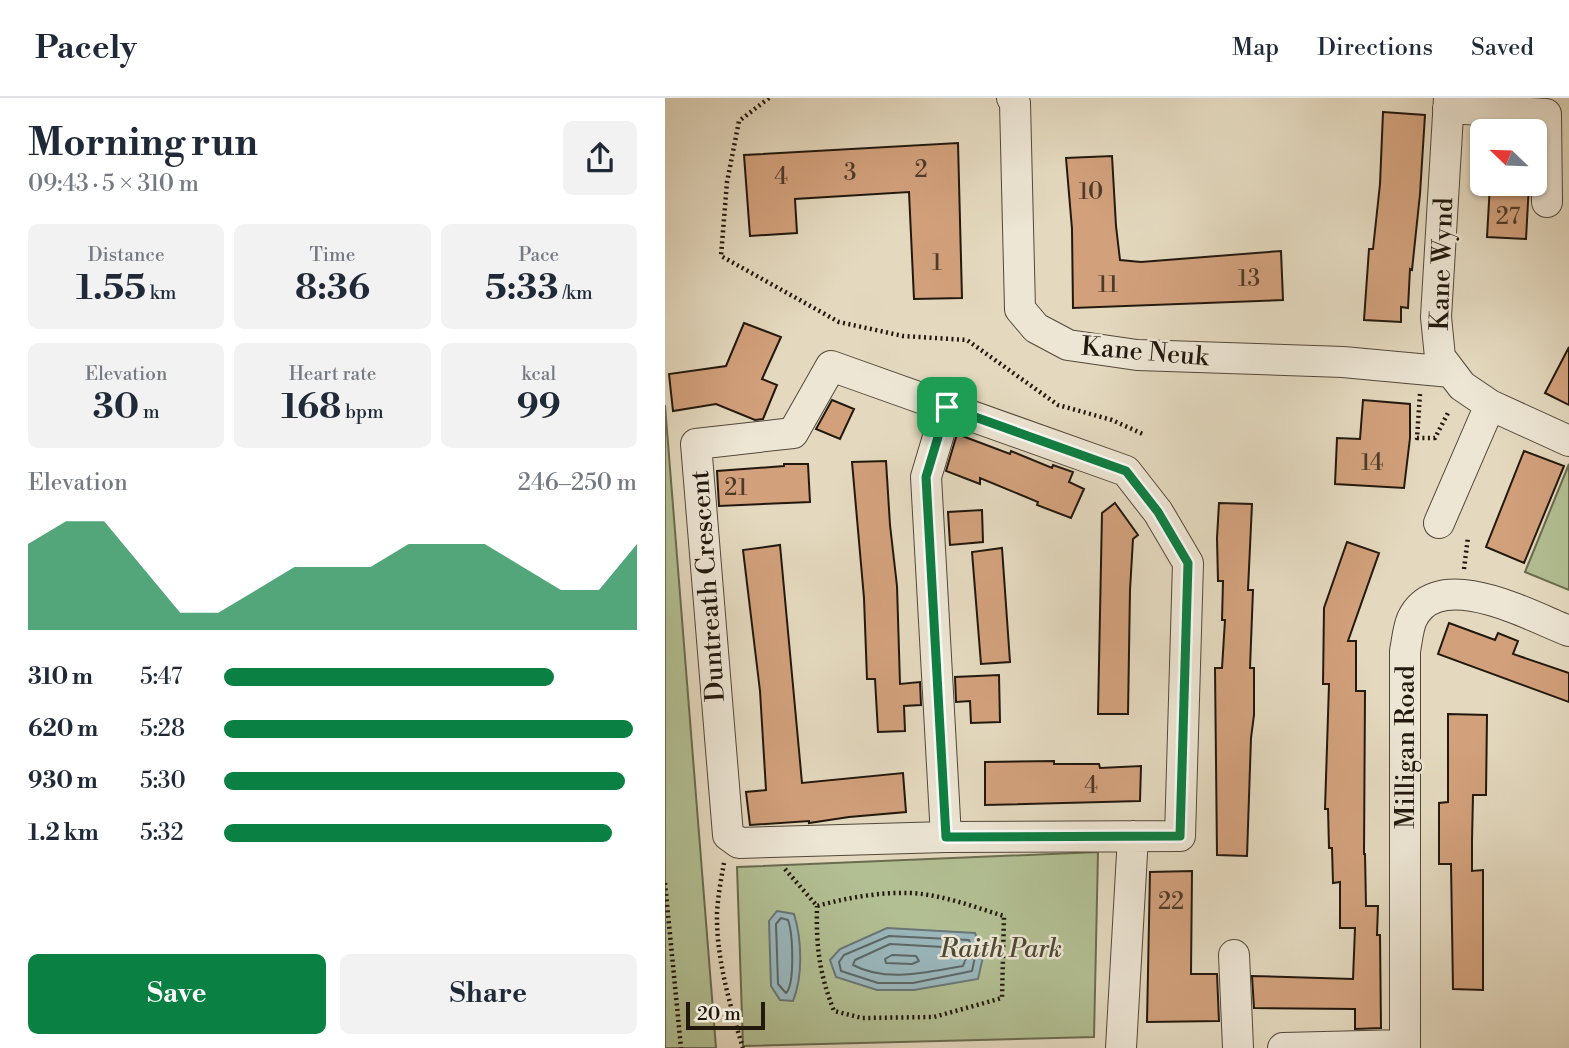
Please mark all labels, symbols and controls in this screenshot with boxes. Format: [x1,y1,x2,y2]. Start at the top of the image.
text: Pacely [35,28,137,69]
text: Map [1232,33,1279,63]
text: Directions [1317,33,1433,63]
text: Saved [1471,33,1534,63]
north arrow [1470,119,1547,196]
map controls [1470,119,1547,196]
text: Morning run [28,120,258,167]
button: share [563,121,637,195]
house number: 2 [914,156,928,184]
house number: 3 [844,159,856,187]
house number: 4 [774,163,788,191]
text: 09:43 · 5 × 310 m [28,170,199,198]
house number: 10 [1079,178,1103,206]
street label: Kane Wynd [1424,197,1460,331]
house number: 27 [1496,203,1521,231]
text: Distance [88,243,165,267]
text: Time [310,243,355,267]
text: Pace [518,243,559,267]
house number: 1 [932,249,942,277]
house number: 13 [1238,265,1260,293]
text: 1.55 [76,267,146,310]
text: 8:36 [295,267,370,310]
text: 5:33 [485,267,558,310]
house number: 11 [1098,271,1118,299]
text: km [146,281,176,305]
text: /km [558,281,593,305]
street label: Kane Neuk [1080,330,1211,374]
text: Elevation [85,362,167,386]
text: Heart rate [289,362,376,386]
text: kcal [522,362,556,386]
pin [917,377,977,437]
text: 30 [93,386,139,429]
text: 168 [281,386,341,429]
text: 99 [517,386,561,429]
icon: arrive [928,388,966,426]
text: m [139,400,160,424]
text: bpm [341,400,384,424]
house number: 14 [1361,449,1383,477]
text: Elevation [28,469,128,497]
text: 246–250 m [518,469,637,497]
street label: Duntreath Crescent [684,469,732,703]
house number: 21 [724,474,748,502]
text: 310 m [28,663,93,691]
text: 5:47 [140,663,182,691]
street label: Milligan Road [1390,665,1422,829]
text: 620 m [28,715,98,743]
text: 5:28 [140,715,185,743]
text: 930 m [28,767,98,795]
text: 5:30 [140,767,186,795]
house number: 4 [1084,772,1098,800]
text: 1.2 km [28,819,99,847]
text: 5:32 [140,819,184,847]
house number: 22 [1158,888,1184,916]
park label: Raith Park [939,933,1062,965]
button: Save [28,954,326,1034]
button: Share [340,954,637,1034]
scale bar [686,999,765,1031]
text: 20 m [697,1002,741,1026]

